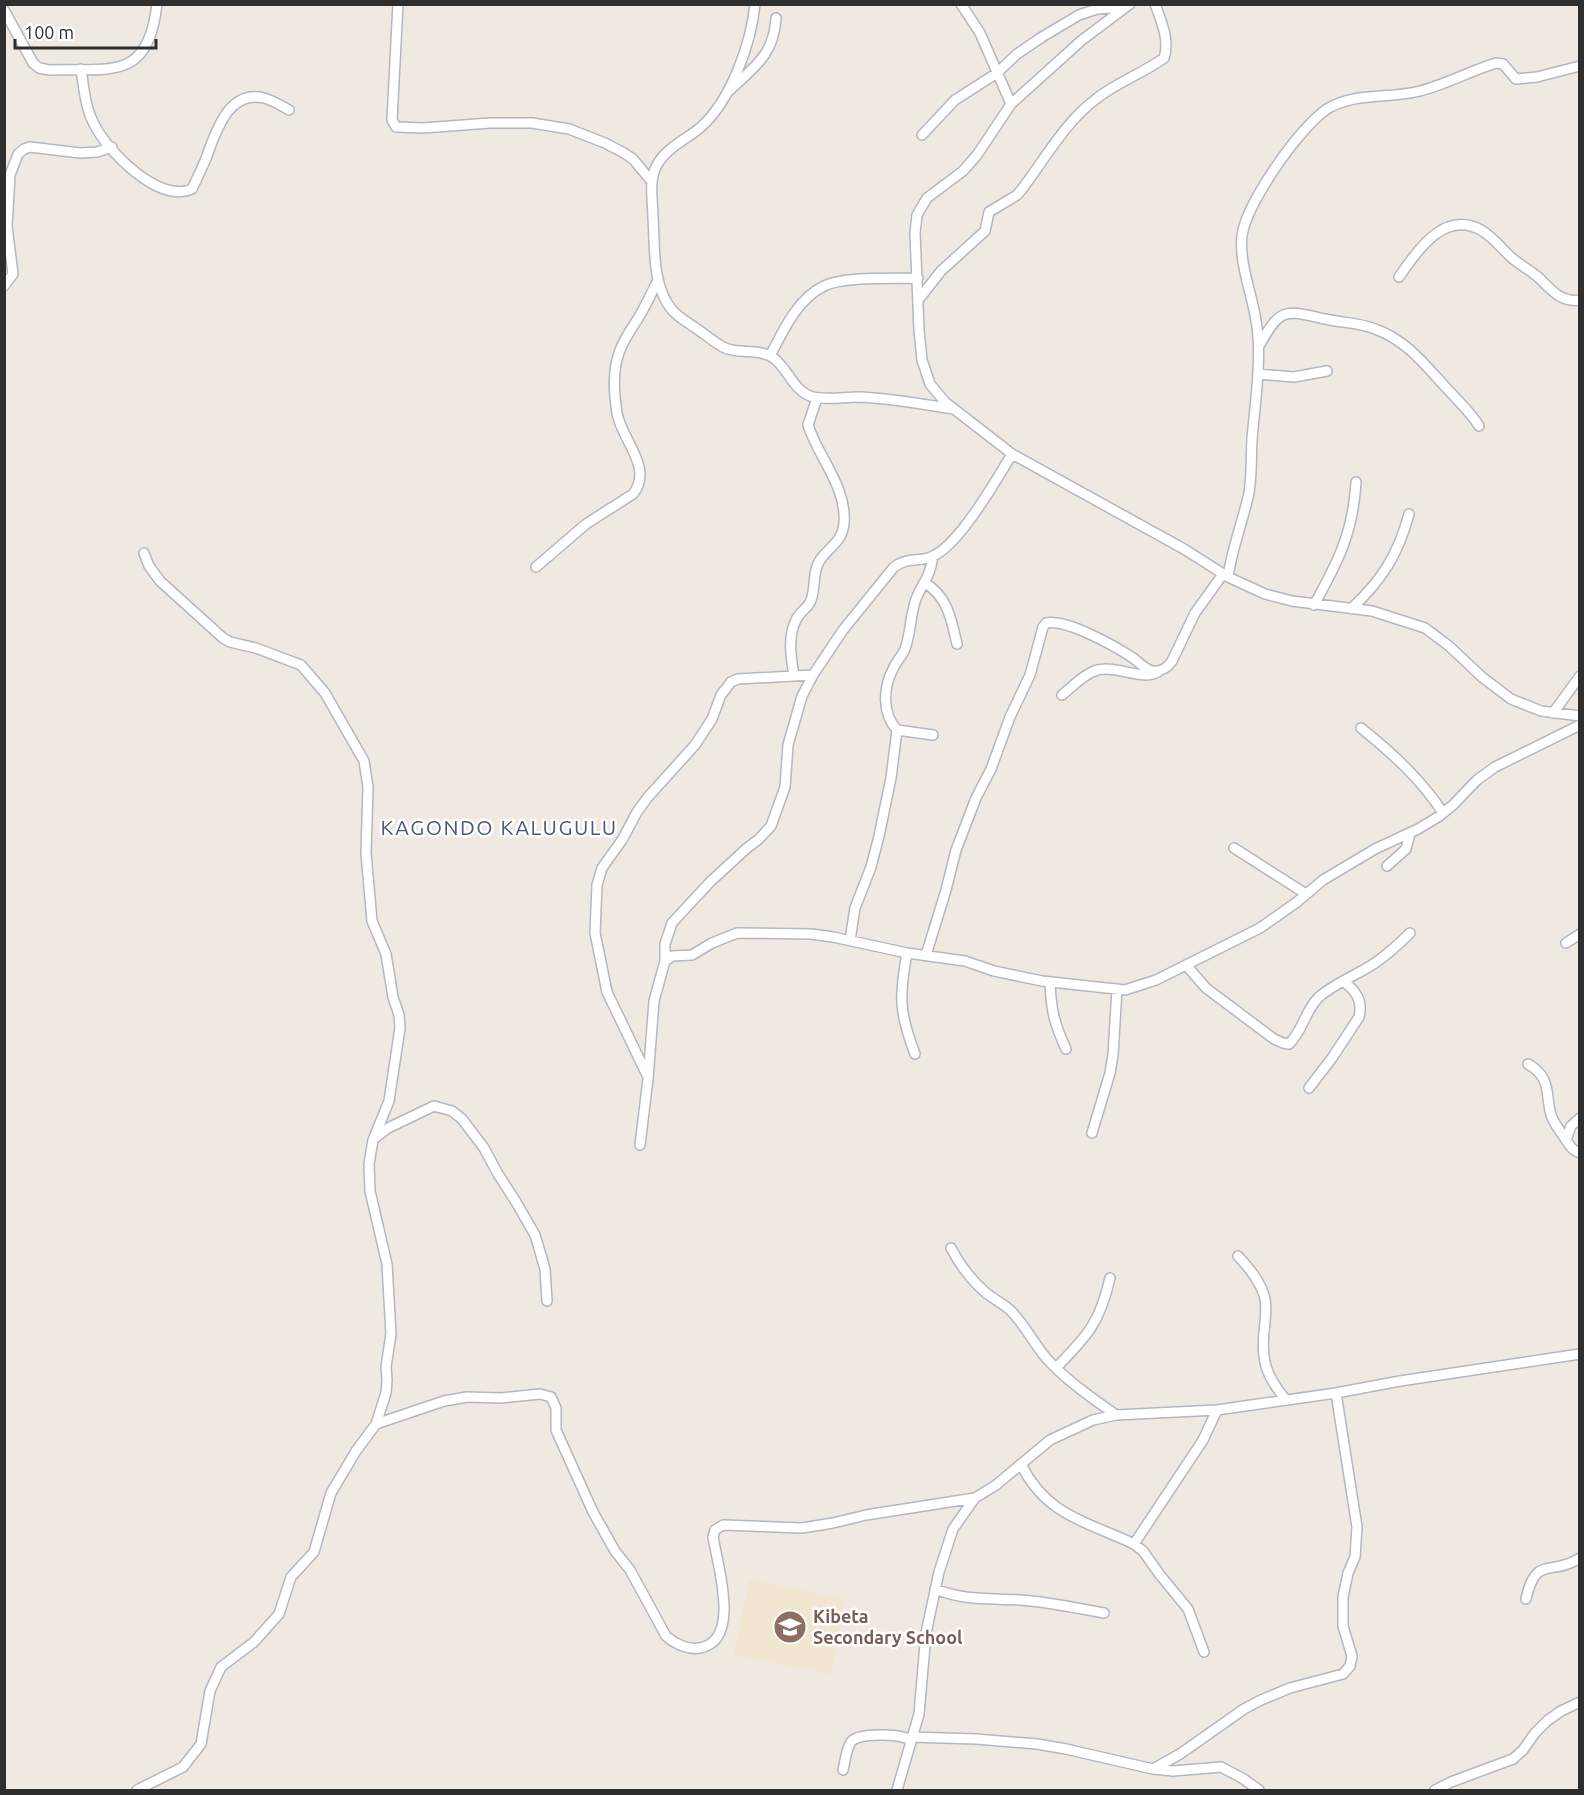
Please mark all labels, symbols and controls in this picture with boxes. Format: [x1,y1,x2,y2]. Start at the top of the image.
scale bar [15,12,156,50]
text: 100 m [24,22,74,42]
district label: KAGONDO KALUGULU [380,815,618,839]
place label: Kibeta Secondary School [813,1606,963,1647]
school or university icon: Kibeta Secondary School [772,1609,808,1645]

